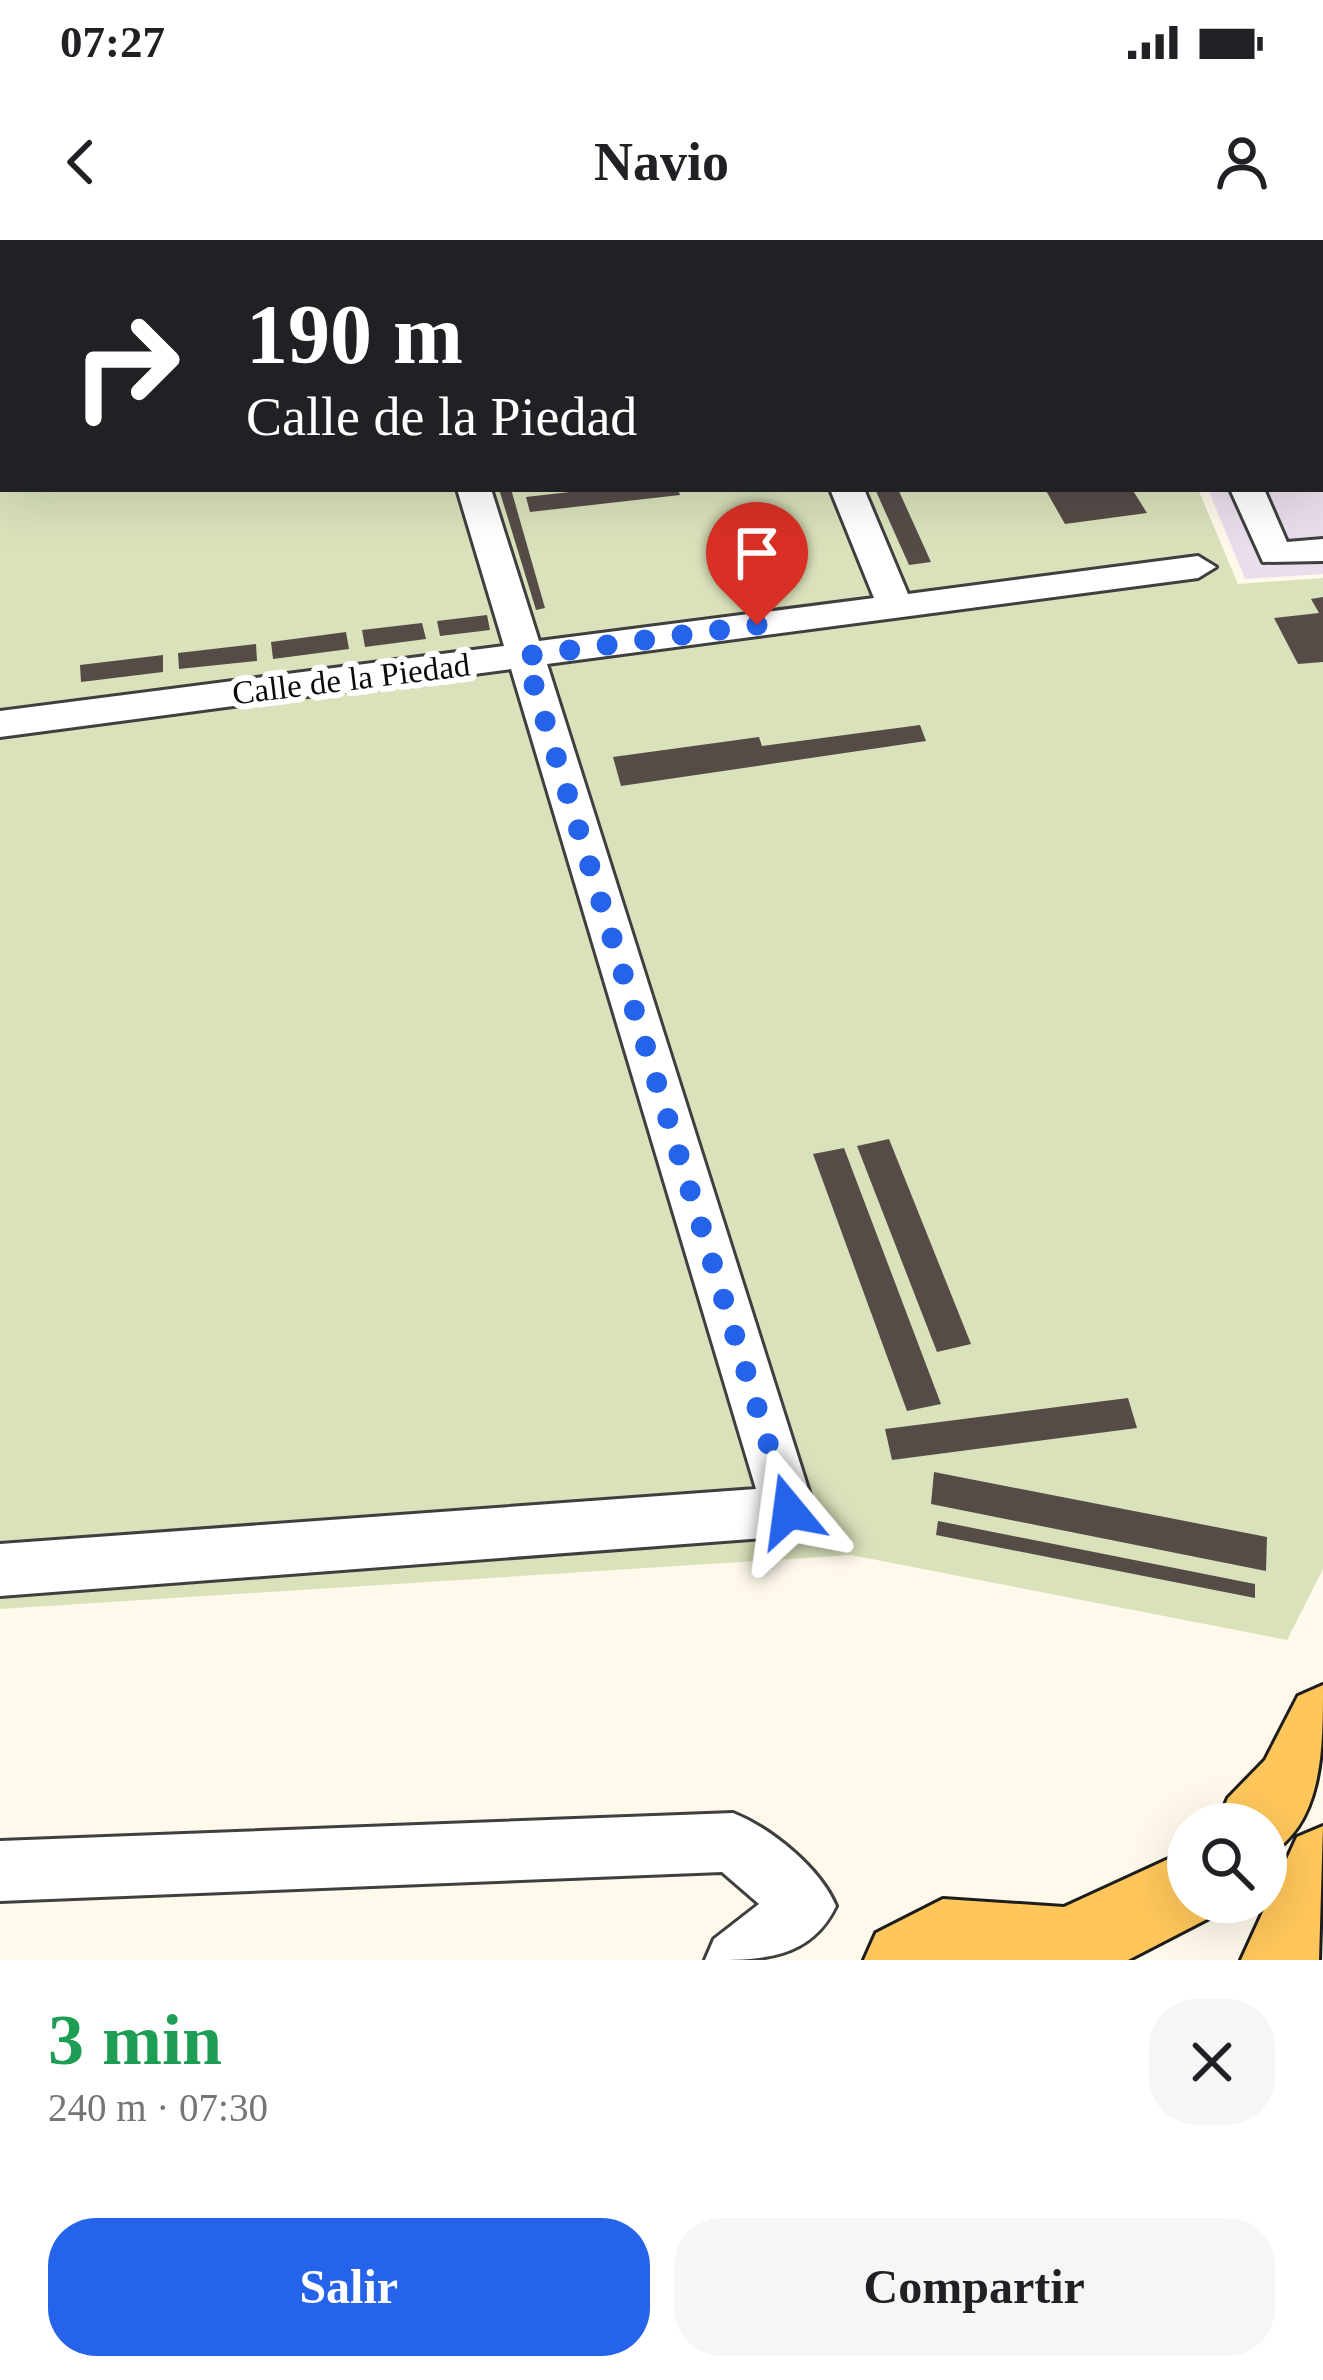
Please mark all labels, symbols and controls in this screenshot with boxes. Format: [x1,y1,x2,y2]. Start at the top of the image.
text: 07:27 [60,17,165,67]
icon: back [48,129,114,195]
icon: person [1209,129,1275,195]
text: Navio [594,132,729,192]
icon: right [48,288,204,444]
text: 190 m [246,288,463,381]
text: Calle de la Piedad [246,387,637,447]
pin [706,502,808,625]
icon: arrive [724,520,790,586]
street label: Calle de la Piedad [230,646,473,711]
position arrow [726,1448,852,1574]
map controls [1167,1803,1287,1923]
button: search [1167,1803,1287,1923]
button: close [1149,1999,1275,2125]
text: 3 min [48,2000,222,2080]
text: 240 m · 07:30 [48,2086,268,2129]
button: Salir [48,2218,650,2356]
button: Compartir [674,2218,1275,2356]

